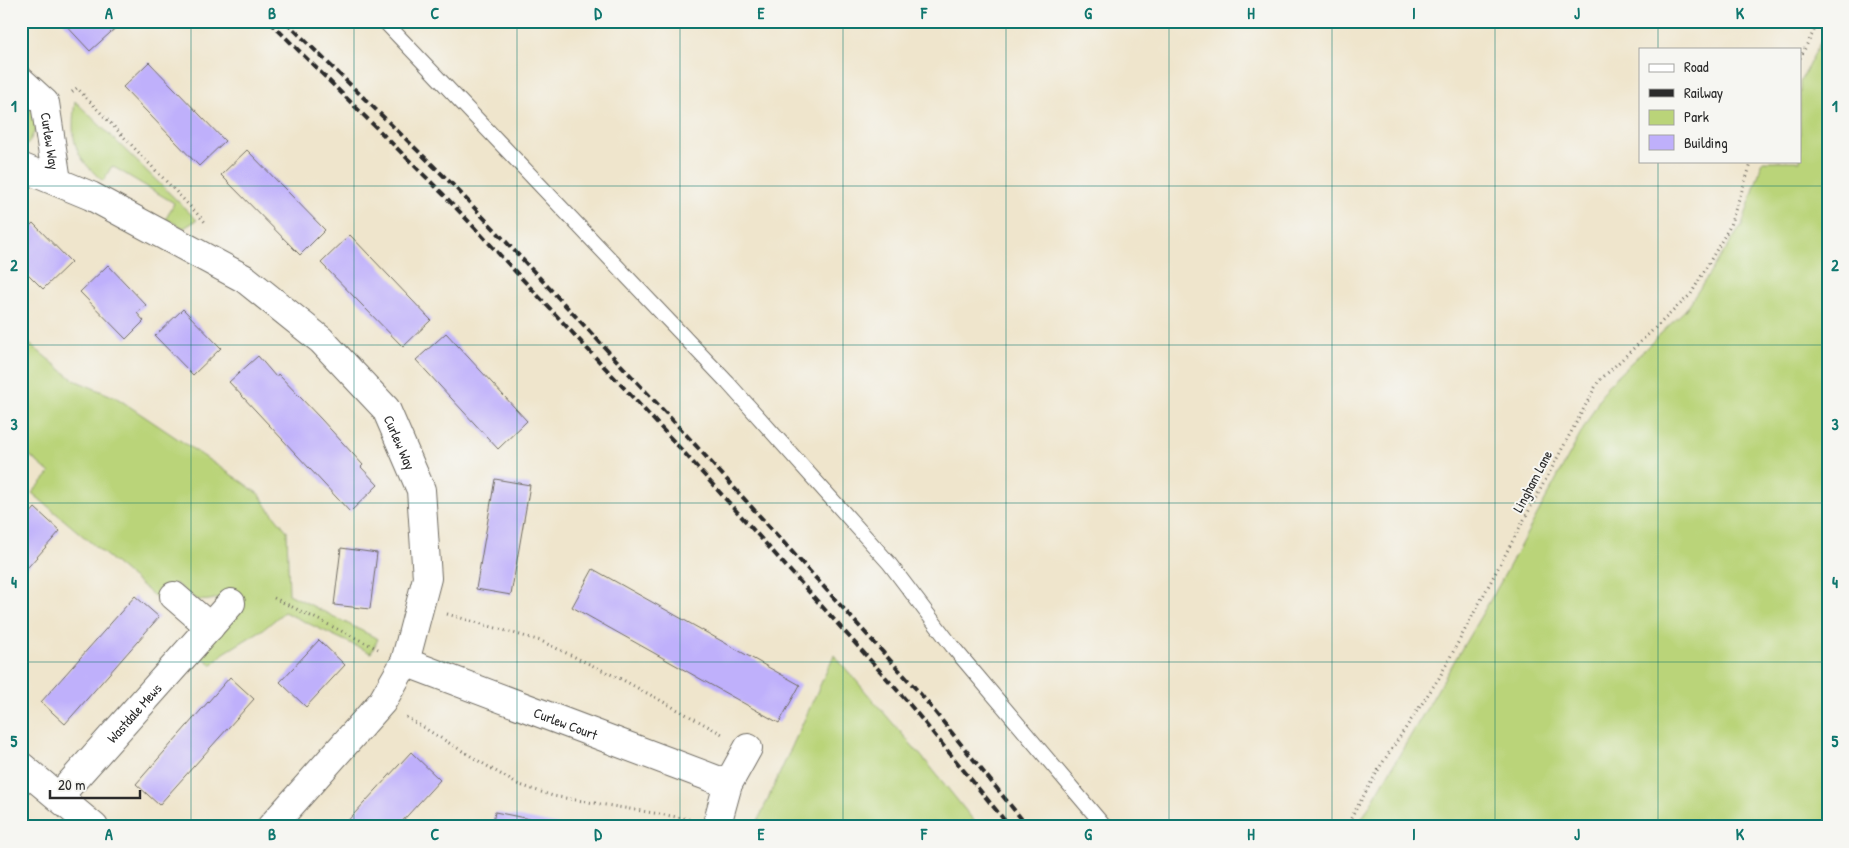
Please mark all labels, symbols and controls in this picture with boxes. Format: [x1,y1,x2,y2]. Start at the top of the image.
text: A [105,2,113,24]
text: B [268,2,276,24]
text: C [431,2,440,24]
text: D [594,2,602,24]
text: E [757,2,765,24]
text: F [920,2,928,24]
text: G [1084,2,1092,24]
text: H [1247,2,1255,24]
text: I [1412,2,1416,24]
text: J [1574,2,1580,24]
text: K [1736,2,1745,24]
legend [1639,48,1802,162]
text: Road [1684,56,1709,77]
text: Railway [1684,82,1723,103]
text: 1 [11,95,17,117]
text: 1 [1832,95,1838,117]
text: Park [1684,106,1709,127]
street label: Curlew Way [37,111,65,171]
text: Building [1684,132,1728,153]
text: 2 [10,254,18,276]
text: 2 [1831,254,1839,276]
street label: Curlew Way [380,412,421,473]
text: 3 [10,413,18,435]
text: 3 [1831,413,1839,435]
street label: Lingham Lane [1508,446,1557,516]
text: 4 [11,571,17,593]
text: 4 [1832,571,1838,593]
street label: Wastdale Mews [102,679,165,746]
street label: Curlew Court [531,702,601,744]
text: 5 [11,730,18,752]
text: 5 [1832,730,1839,752]
scale bar [50,768,140,800]
text: 20 m [58,774,85,795]
text: A [105,823,113,845]
text: B [268,823,276,845]
text: C [431,823,440,845]
text: D [594,823,602,845]
text: E [757,823,765,845]
text: F [920,823,928,845]
text: G [1084,823,1092,845]
text: H [1247,823,1255,845]
text: I [1412,823,1416,845]
text: J [1574,823,1580,845]
text: K [1736,823,1745,845]

